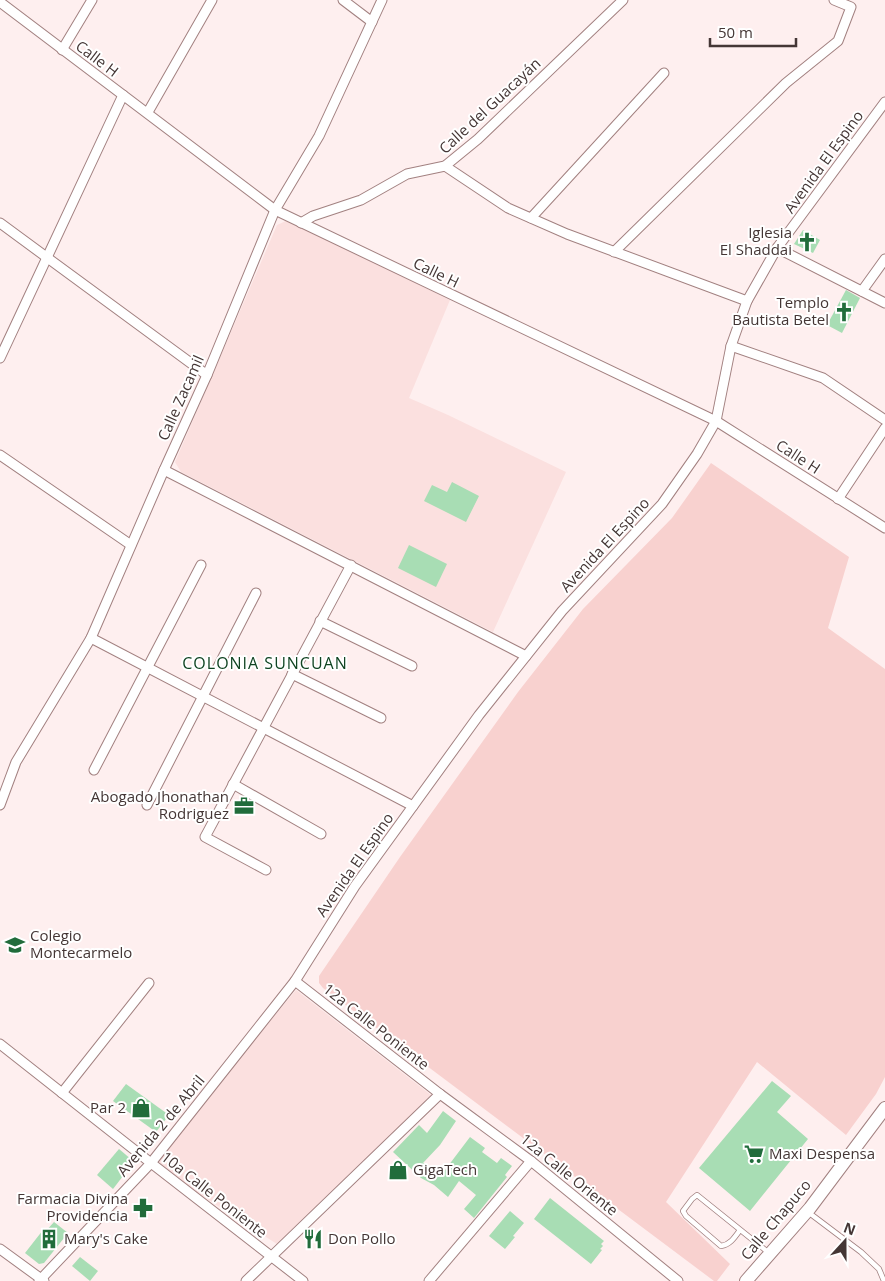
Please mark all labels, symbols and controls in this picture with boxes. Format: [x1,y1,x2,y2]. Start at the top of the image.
scale bar [710,15,796,47]
text: 50 m [718,22,753,42]
street label: Calle H [72,36,123,81]
street label: Calle del Guacayán [434,53,544,158]
street label: Avenida El Espino [779,106,867,217]
place label: Iglesia El Shaddai [720,222,792,259]
church icon: Iglesia El Shaddai [796,231,818,253]
street label: Calle H [410,252,463,292]
place label: Templo Bautista Betel [732,292,829,329]
church icon: Templo Bautista Betel [833,301,855,323]
street label: Calle Zacamil [152,352,208,443]
street label: Calle H [773,434,824,478]
street label: Avenida El Espino [555,493,653,596]
district label: COLONIA SUNCUAN [182,652,348,674]
place label: Abogado Jhonathan Rodriguez [91,786,229,823]
office icon: Abogado Jhonathan Rodriguez [233,795,255,817]
street label: Avenida El Espino [311,809,397,920]
place label: Colegio Montecarmelo [30,925,132,962]
school or university icon: Colegio Montecarmelo [4,934,26,956]
street label: 12a Calle Poniente [319,978,434,1074]
street label: Avenida 2 de Abril [112,1071,208,1180]
place label: Par 2 [90,1097,126,1117]
shop icon: Par 2 [130,1097,152,1119]
street label: 12a Calle Oriente [517,1129,623,1220]
supermarket icon: Maxi Despensa [743,1143,765,1165]
place label: Maxi Despensa [769,1143,875,1163]
street label: 10a Calle Poniente [157,1146,272,1242]
shop icon: GigaTech [387,1159,409,1181]
place label: GigaTech [413,1159,477,1179]
street label: Calle Chapuco [736,1175,815,1264]
place label: Farmacia Divina Providencia [17,1188,128,1225]
pharmacy icon: Farmacia Divina Providencia [132,1197,154,1219]
north arrow [820,1216,870,1266]
text: N [841,1217,859,1239]
building icon: Mary's Cake [38,1228,60,1250]
place label: Mary's Cake [64,1228,148,1248]
restaurant icon: Don Pollo [302,1228,324,1250]
place label: Don Pollo [328,1228,396,1248]

